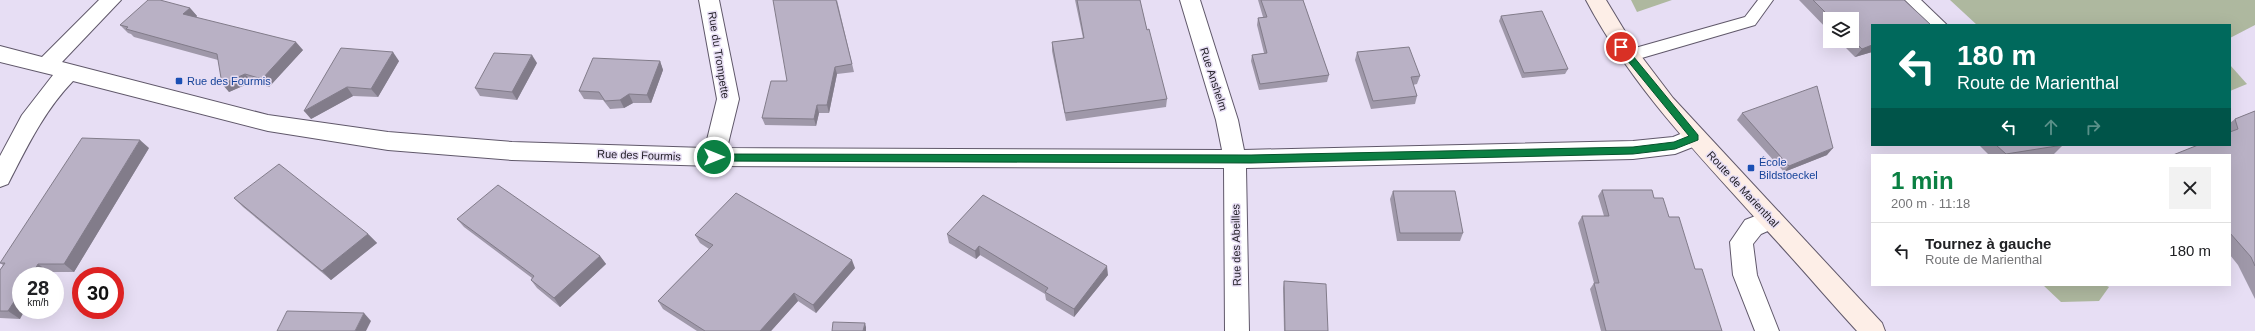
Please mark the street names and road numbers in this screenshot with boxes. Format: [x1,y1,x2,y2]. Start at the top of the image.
street label: Rue du Trompette [706,11,732,99]
street label: Rue Anshelm [1198,46,1230,112]
street label: Rue des Fourmis [597,148,682,162]
street label: Route de Marienthal [1705,149,1781,229]
street label: Rue des Abeilles [1229,203,1243,286]

